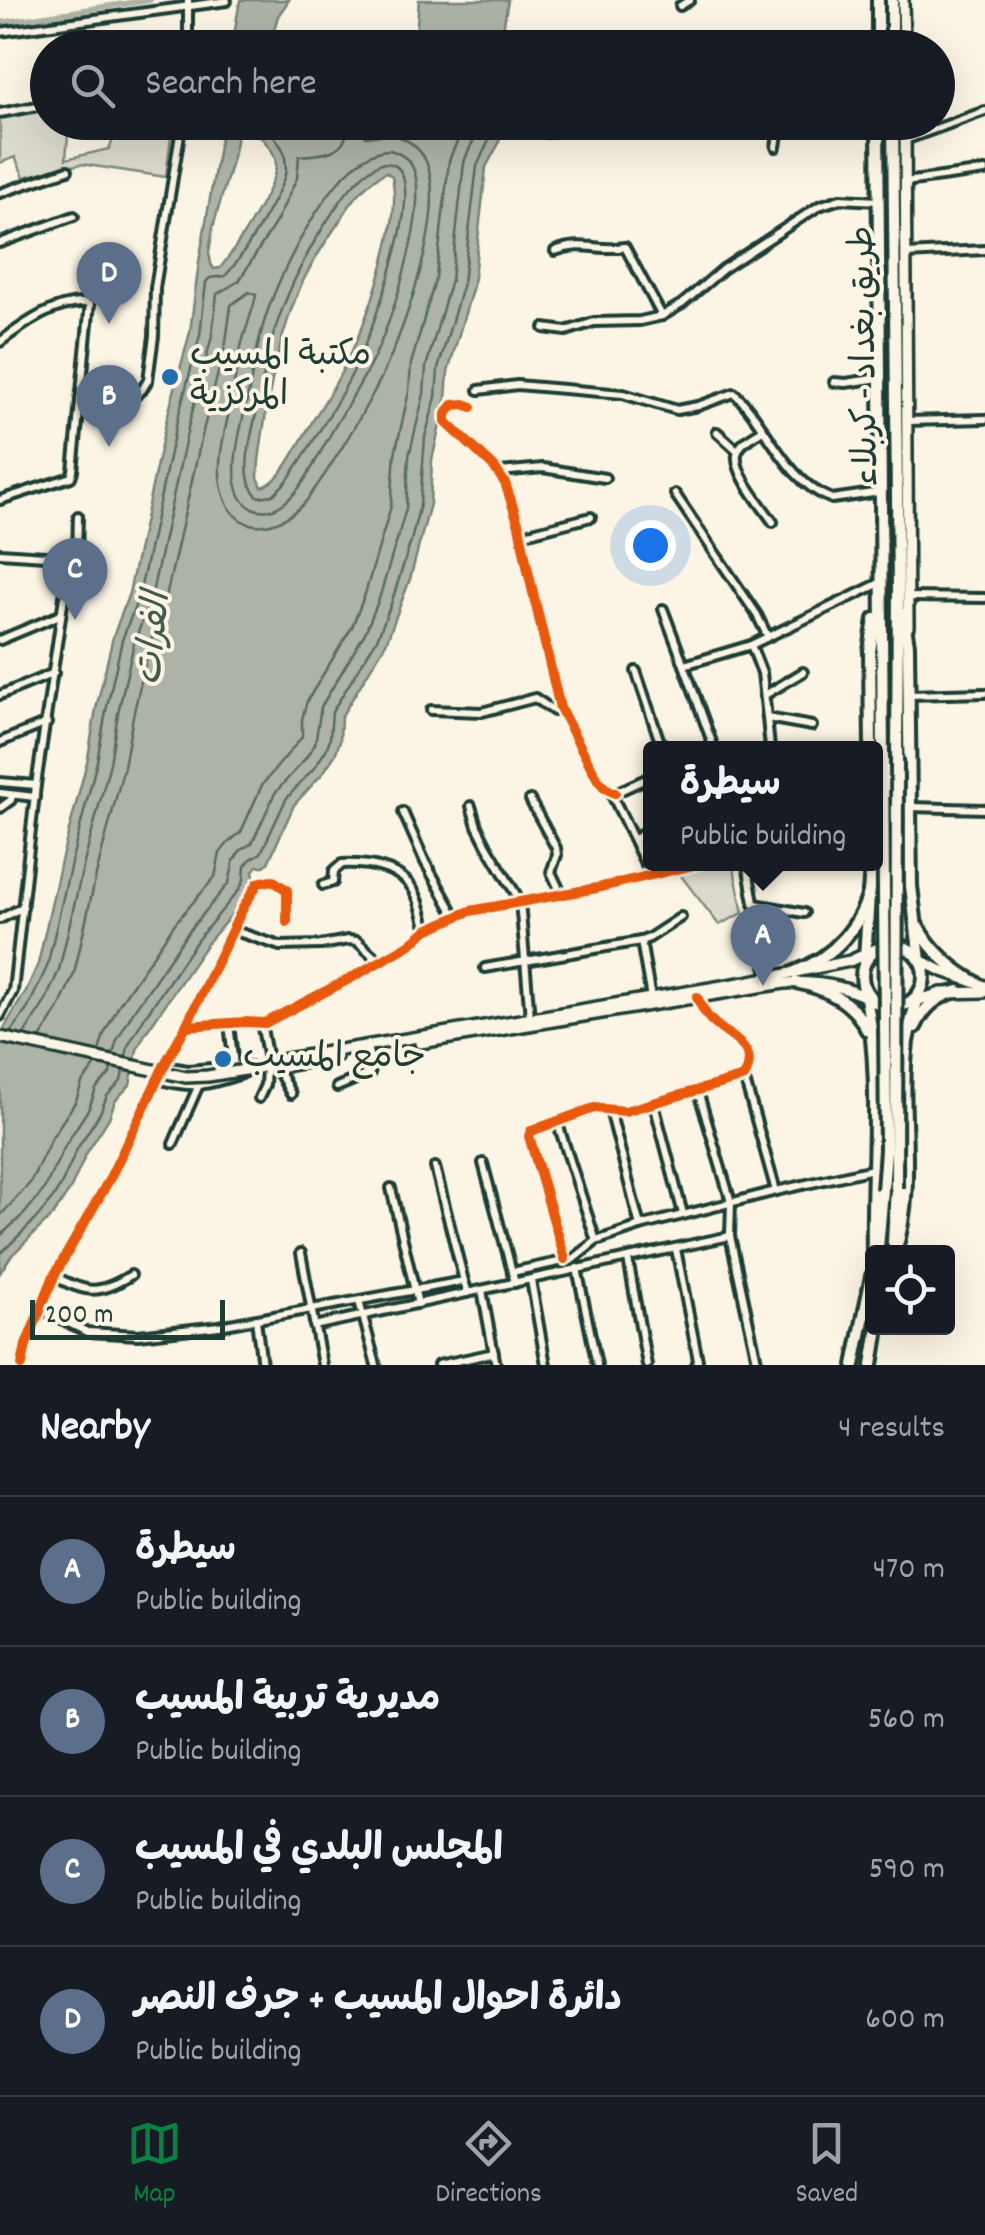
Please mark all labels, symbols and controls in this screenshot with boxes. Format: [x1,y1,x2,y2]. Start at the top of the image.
search box [30,30,955,140]
icon: search [65,58,120,113]
text: Search here [145,58,317,113]
street label: طريق بغداد - كربلاء [840,225,894,487]
pin: D [76,242,142,324]
place label: مكتبة المسيب المركزية [190,332,371,422]
pin: B [76,364,142,447]
marker: مكتبة المسيب المركزية [159,366,181,388]
your location [625,520,676,571]
pin: C [42,538,108,620]
water label: الفرات [124,585,189,688]
popup [643,741,883,871]
text: سيطرة [680,759,781,814]
text: Public building [680,815,846,861]
pin: A [730,904,796,986]
place label: جامع المسيب [243,1034,426,1084]
marker: جامع المسيب [212,1048,234,1070]
map controls [865,1245,955,1335]
button: locate [865,1245,955,1335]
scale bar [30,1295,225,1340]
text: 200 m [45,1297,113,1337]
text: Nearby [40,1400,150,1460]
text: 4 results [838,1407,945,1453]
text: سيطرة [135,1524,236,1579]
text: A [64,1548,81,1594]
text: 470 m [873,1548,945,1594]
text: Public building [135,1580,302,1626]
text: مديرية تربية المسيب [135,1674,440,1729]
text: B [65,1698,80,1744]
text: 560 m [868,1698,945,1744]
text: Public building [135,1730,302,1776]
text: المجلس البلدي في المسيب [135,1824,503,1879]
text: C [65,1848,80,1894]
text: 590 m [869,1848,945,1894]
text: Public building [135,1880,302,1926]
text: دائرة احوال المسيب + جرف النصر [135,1974,622,2029]
text: D [64,1998,81,2044]
text: 600 m [865,1998,945,2044]
text: Public building [135,2030,302,2076]
tab: Map [127,2116,182,2216]
tab: Directions [436,2116,542,2216]
tab: Saved [796,2116,858,2216]

